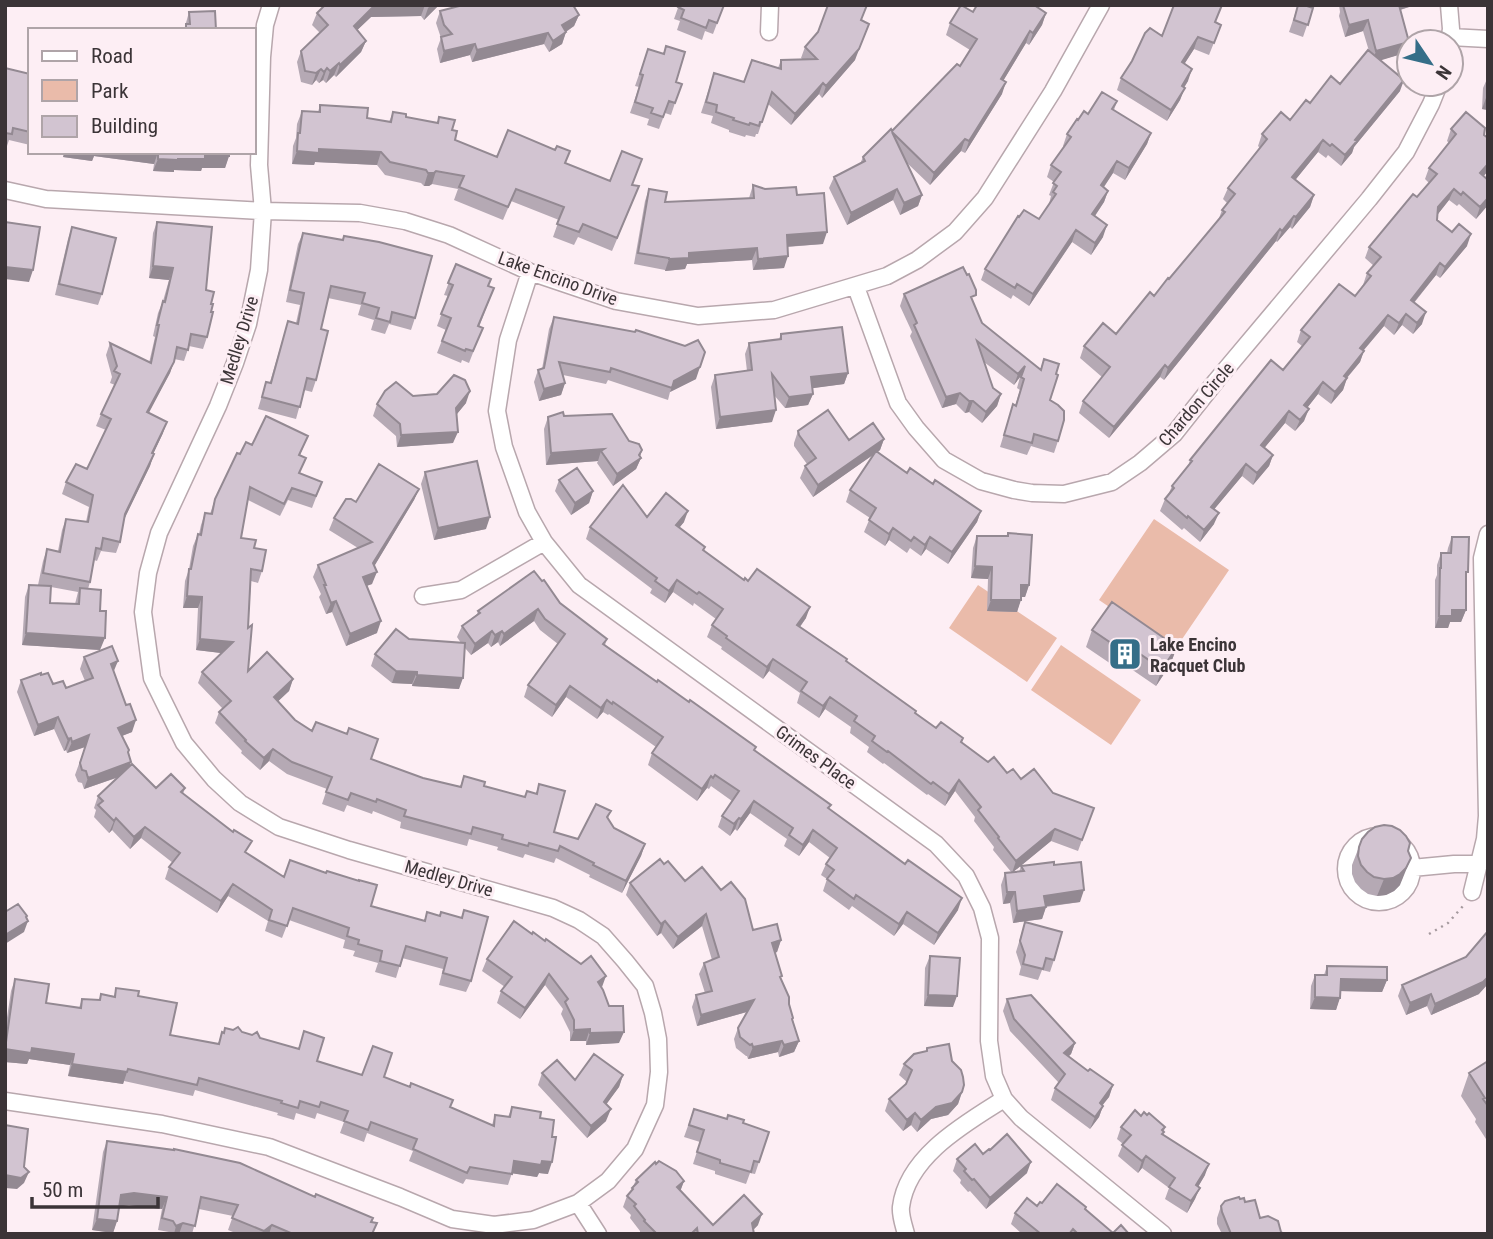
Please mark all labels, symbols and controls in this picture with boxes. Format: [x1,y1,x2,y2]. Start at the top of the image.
legend [28,28,256,154]
north arrow [1395,28,1465,98]
text: Road [91,44,133,68]
text: N [1431,61,1456,84]
text: Park [91,79,129,103]
text: Building [91,114,158,138]
street label: Lake Encino Drive [495,247,621,309]
street label: Medley Drive [216,293,262,387]
street label: Chardon Circle [1154,358,1238,450]
place label: Lake Encino Racquet Club [1150,634,1245,676]
building icon: Lake Encino Racquet Club [1106,635,1144,673]
street label: Grimes Place [772,721,860,793]
street label: Medley Drive [402,855,496,901]
scale bar [32,1166,158,1210]
text: 50 m [42,1178,83,1202]

